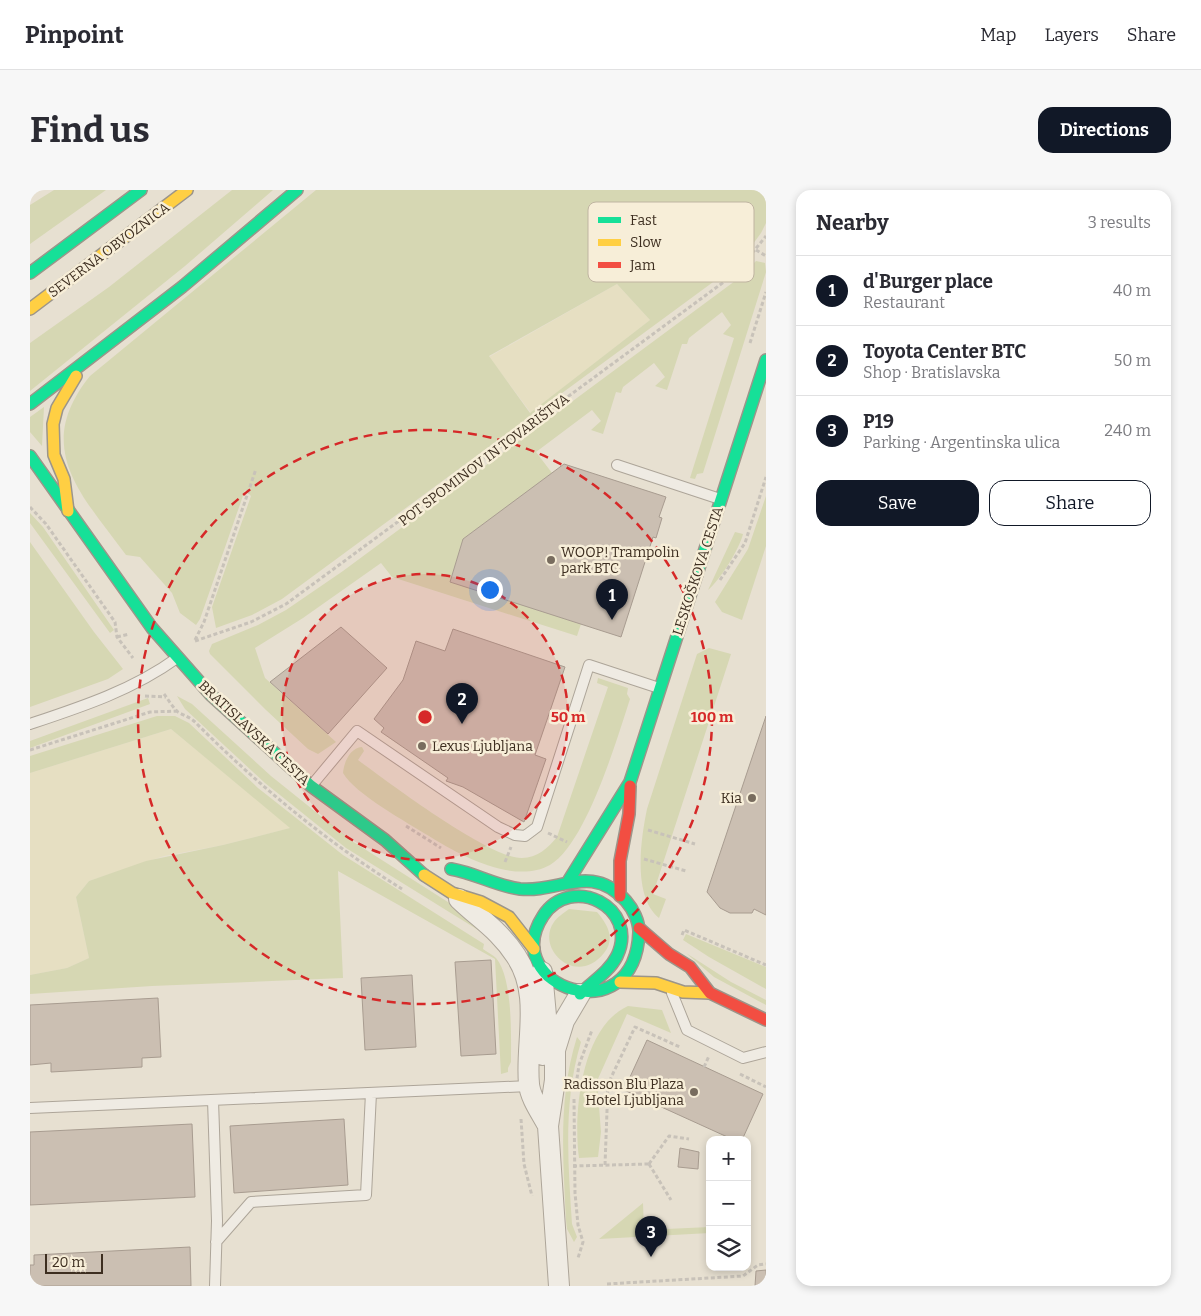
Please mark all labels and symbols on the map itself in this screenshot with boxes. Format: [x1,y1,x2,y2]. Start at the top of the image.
street label: SEVERNA OBVOZNICA [45,199,173,301]
legend [588,202,754,282]
text: Fast [630,212,657,229]
text: Slow [630,234,662,251]
text: Jam [629,257,656,274]
street label: POT SPOMINOV IN TOVARIŠTVA [395,389,573,530]
street label: LESKOŠKOVA CESTA [668,504,727,638]
place label: WOOP! Trampolin park BTC [561,544,680,577]
marker: WOOP! Trampolin park BTC [545,554,557,566]
your location [477,577,503,603]
pin: 1 [596,579,628,620]
street label: BRATISLAVSKA CESTA [195,677,313,789]
pin: 2 [446,683,478,724]
centre of rings [416,708,434,726]
text: 50 m [551,708,586,726]
text: 100 m [691,708,734,726]
place label: Lexus Ljubljana [432,738,533,755]
marker: Lexus Ljubljana [416,740,428,752]
place label: Kia [721,790,742,807]
marker: Kia [746,792,758,804]
place label: Radisson Blu Plaza Hotel Ljubljana [563,1076,684,1109]
marker: Radisson Blu Plaza Hotel Ljubljana [688,1086,700,1098]
pin: 3 [635,1216,667,1257]
scale bar [45,1251,102,1274]

